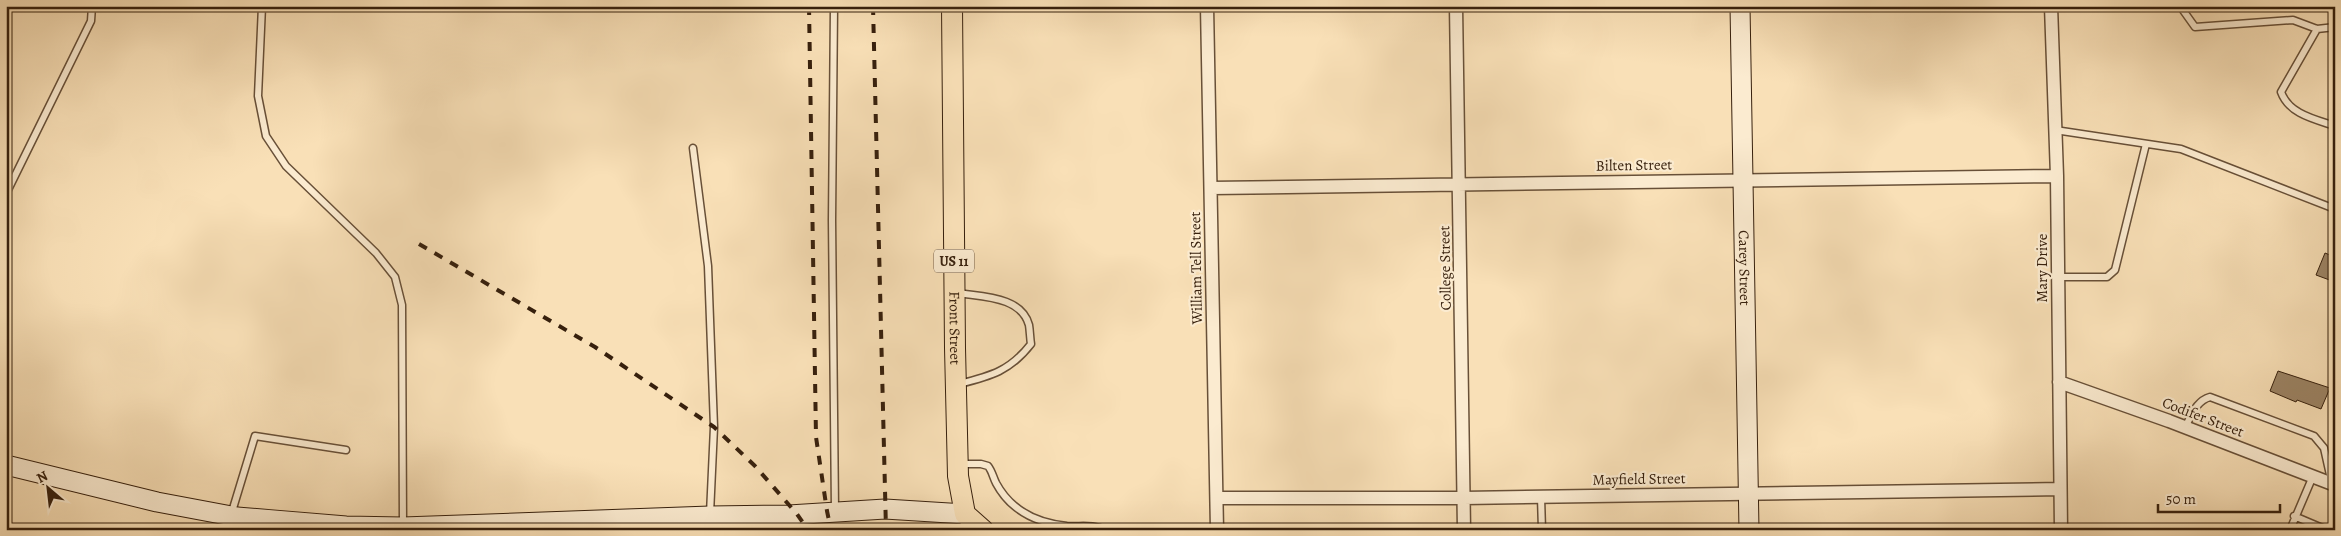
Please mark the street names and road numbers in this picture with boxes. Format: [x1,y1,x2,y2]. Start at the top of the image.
street label: Bilten Street [1596,154,1672,176]
street label: William Tell Street [1185,211,1207,326]
street label: College Street [1434,226,1456,310]
street label: Carey Street [1734,230,1755,306]
street label: Mary Drive [2032,233,2052,302]
road number: US 11 [934,250,974,272]
street label: Front Street [945,291,965,365]
street label: Codifer Street [2159,392,2247,442]
street label: Mayfield Street [1592,468,1686,490]

